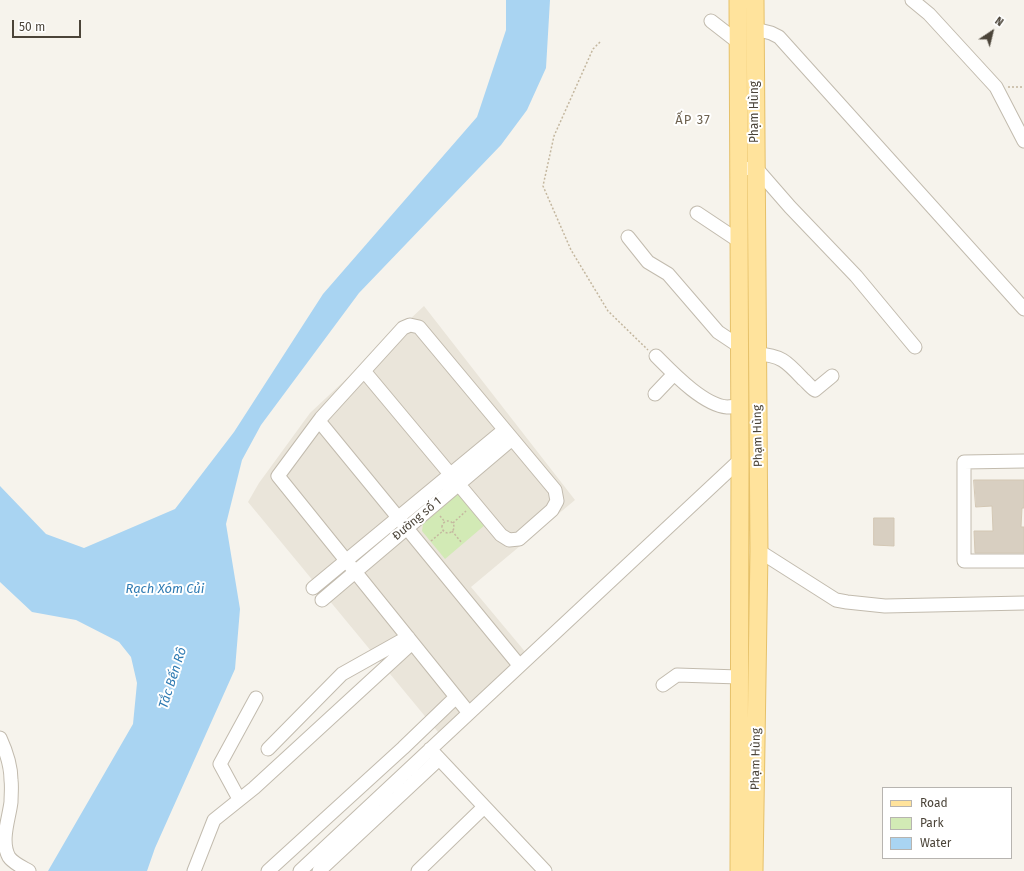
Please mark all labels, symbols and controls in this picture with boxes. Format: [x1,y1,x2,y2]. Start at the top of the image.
scale bar [14,12,83,38]
north arrow [972,12,1012,52]
text: N [992,14,1006,29]
text: 50 m [19,20,45,34]
street label: Phạm Hùng [748,81,762,143]
district label: ẤP 37 [675,112,711,128]
street label: Phạm Hùng [750,405,766,467]
street label: Đường số 1 [390,494,444,544]
water label: Rạch Xóm Củi [126,581,204,597]
water label: Tắc Bến Rô [156,645,190,711]
street label: Phạm Hùng [748,728,764,790]
legend [882,787,1012,859]
text: Road [920,796,948,810]
text: Park [920,816,944,830]
text: Water [920,836,951,850]

